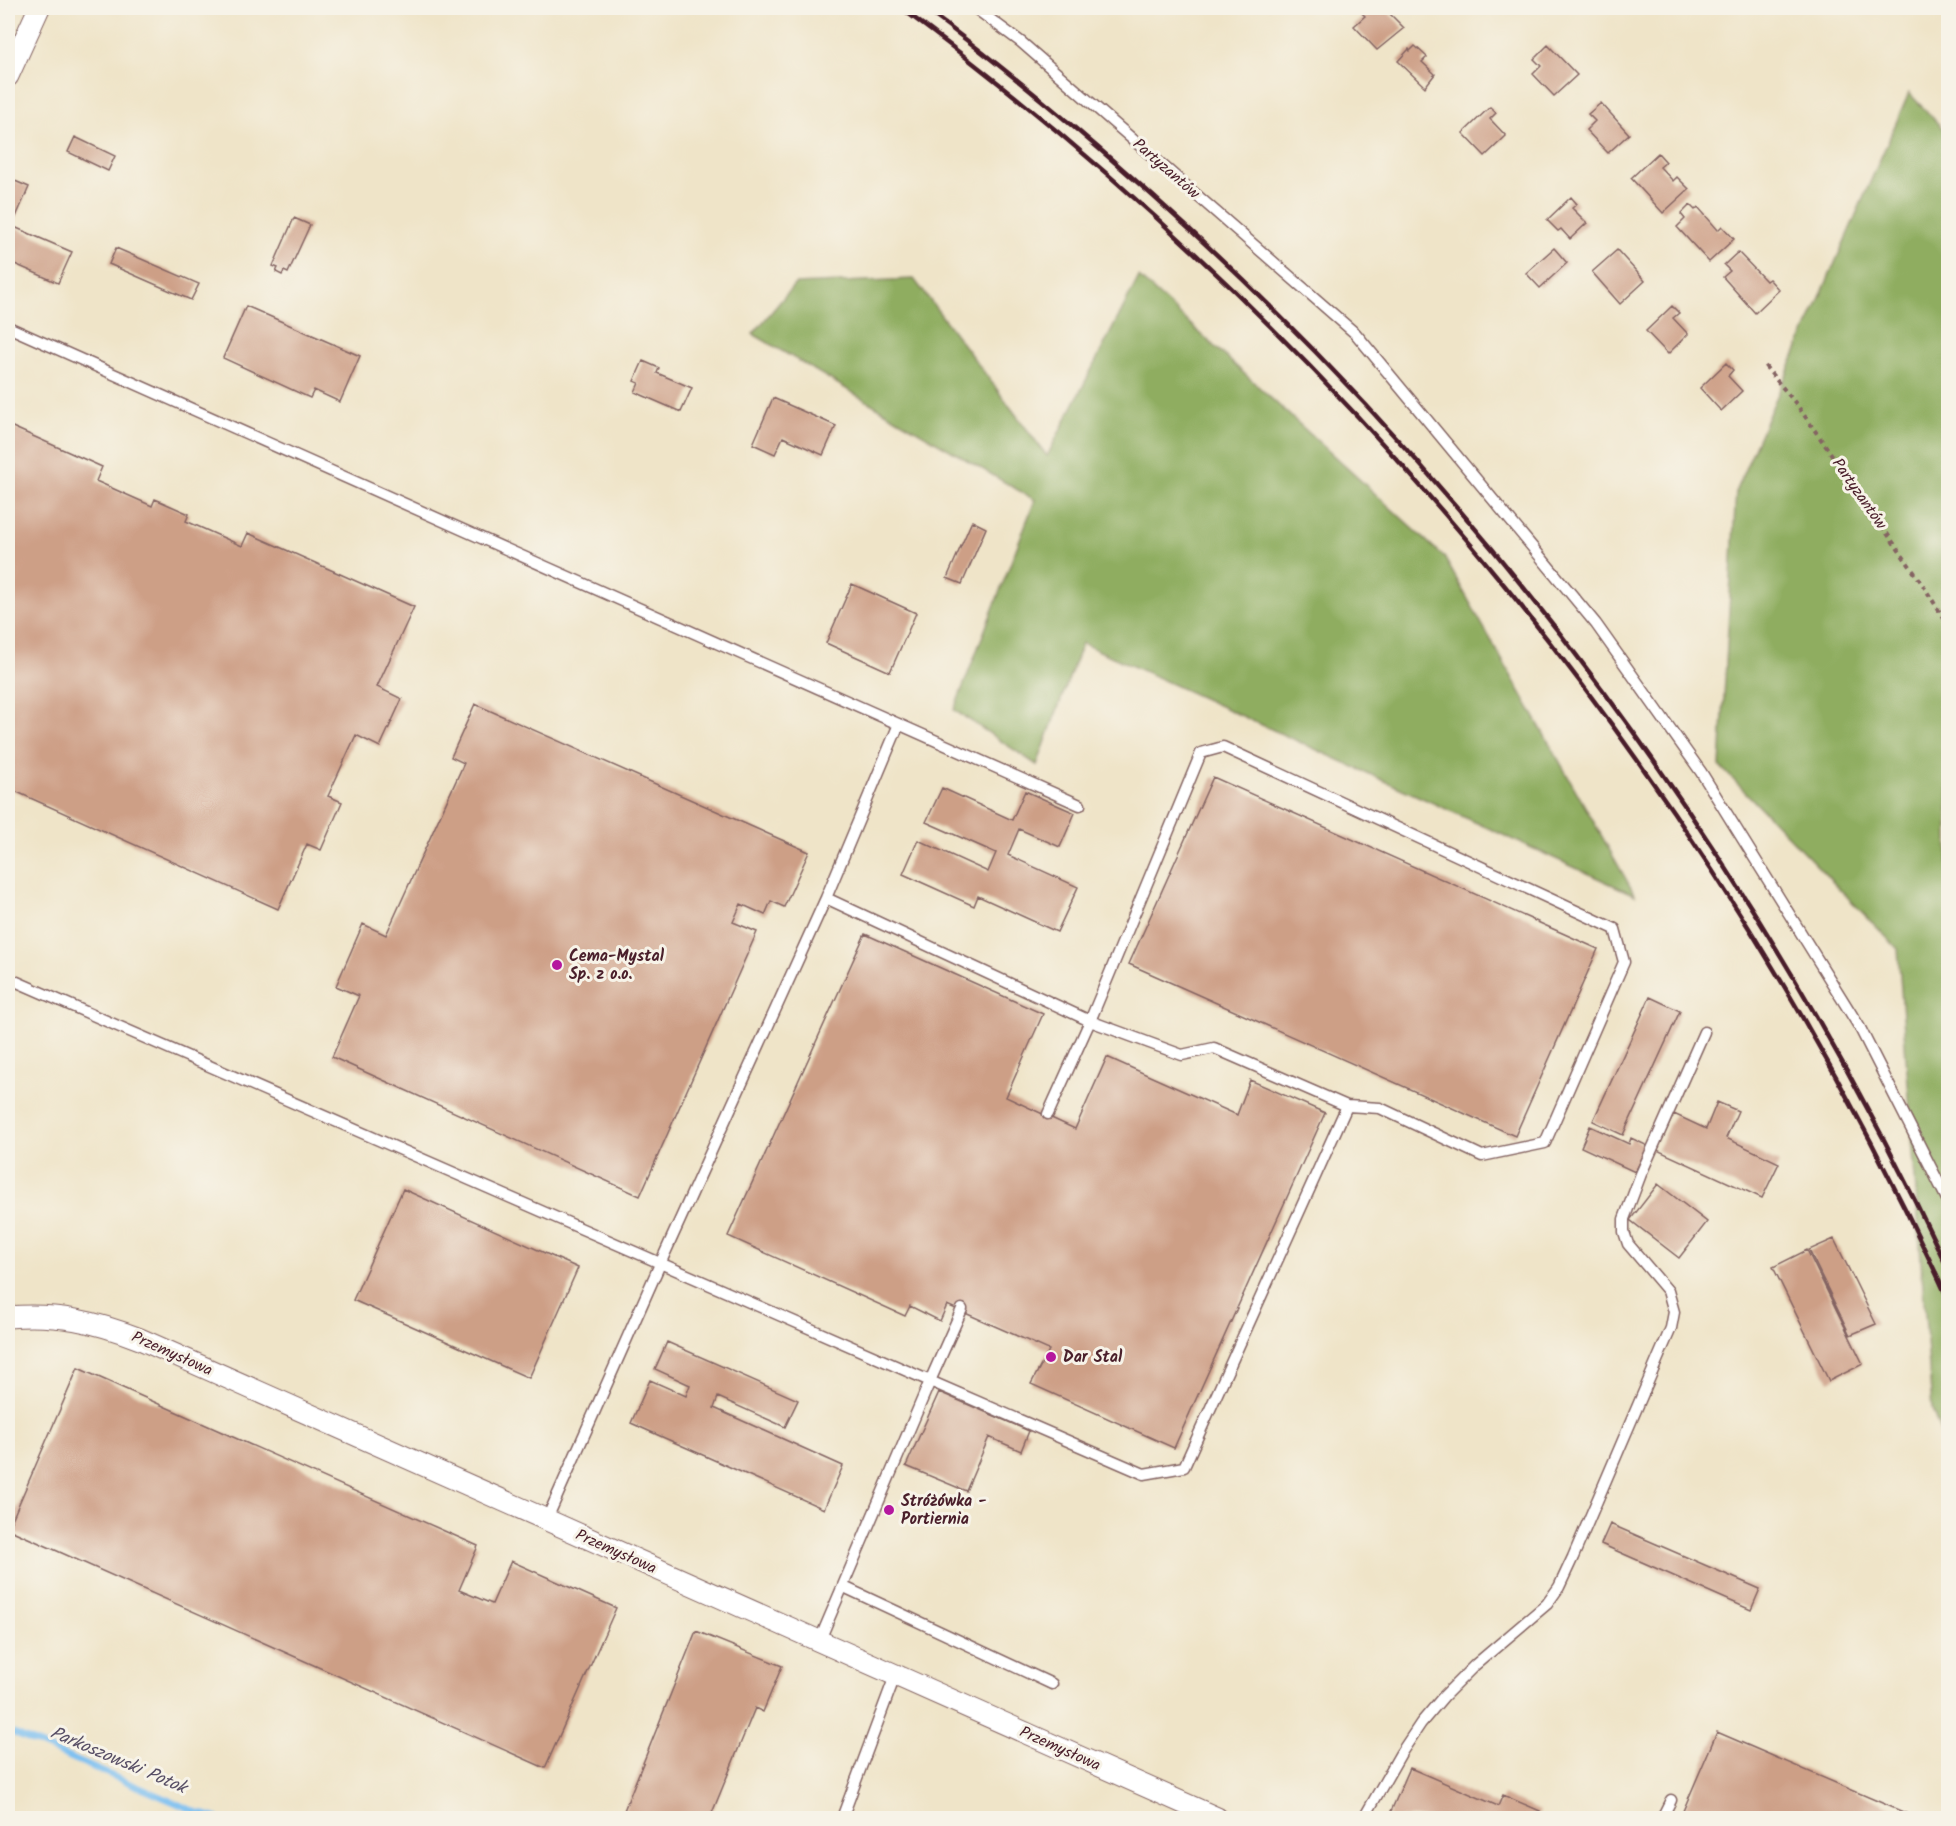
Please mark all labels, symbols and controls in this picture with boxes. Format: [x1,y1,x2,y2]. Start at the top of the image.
street label: Partyzantów [1127,133,1205,206]
street label: Partyzantów [1825,453,1893,535]
place label: Cema-Mystal Sp. z o.o. [569,944,665,987]
marker: Cema-Mystal Sp. z o.o. [550,958,564,972]
street label: Przemysłowa [127,1325,217,1383]
place label: Dar Stal [1063,1345,1123,1370]
marker: Dar Stal [1044,1350,1058,1364]
place label: Stróżówka - Portiernia [901,1489,987,1532]
marker: Stróżówka - Portiernia [882,1503,896,1517]
street label: Przemysłowa [571,1523,661,1581]
water label: Parkoszowski Potok [45,1719,193,1804]
street label: Przemysłowa [1015,1720,1105,1778]

